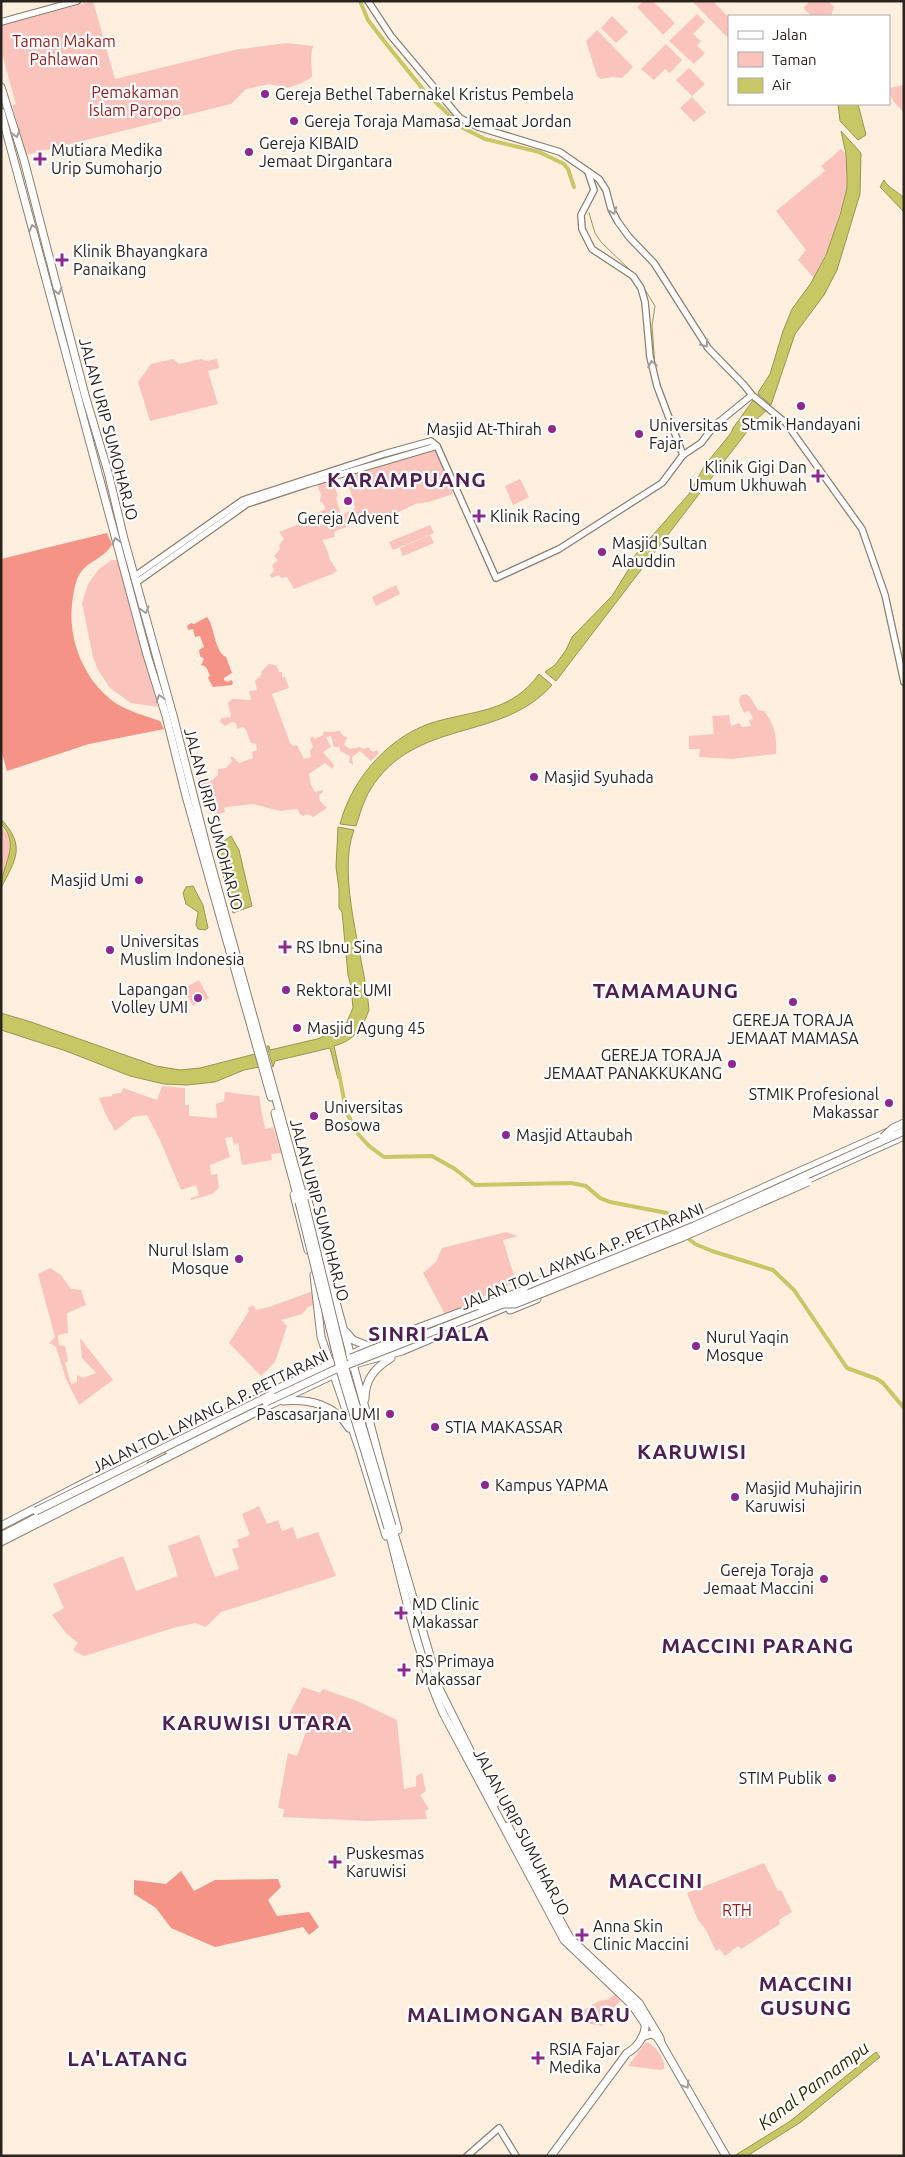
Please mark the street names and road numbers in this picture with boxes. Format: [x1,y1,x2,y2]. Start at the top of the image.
street label: JALAN URIP SUMOHARJO [76,336,142,522]
street label: JALAN URIP SUMOHARJO [181,726,247,912]
street label: JALAN URIP SUMOHARJO [287,1117,353,1303]
street label: JALAN TOL LAYANG A.P. PETTARANI [458,1199,706,1313]
street label: JALAN TOL LAYANG A.P. PETTARANI [89,1346,331,1476]
street label: JALAN URIP SUMUHARJO [470,1745,574,1919]

